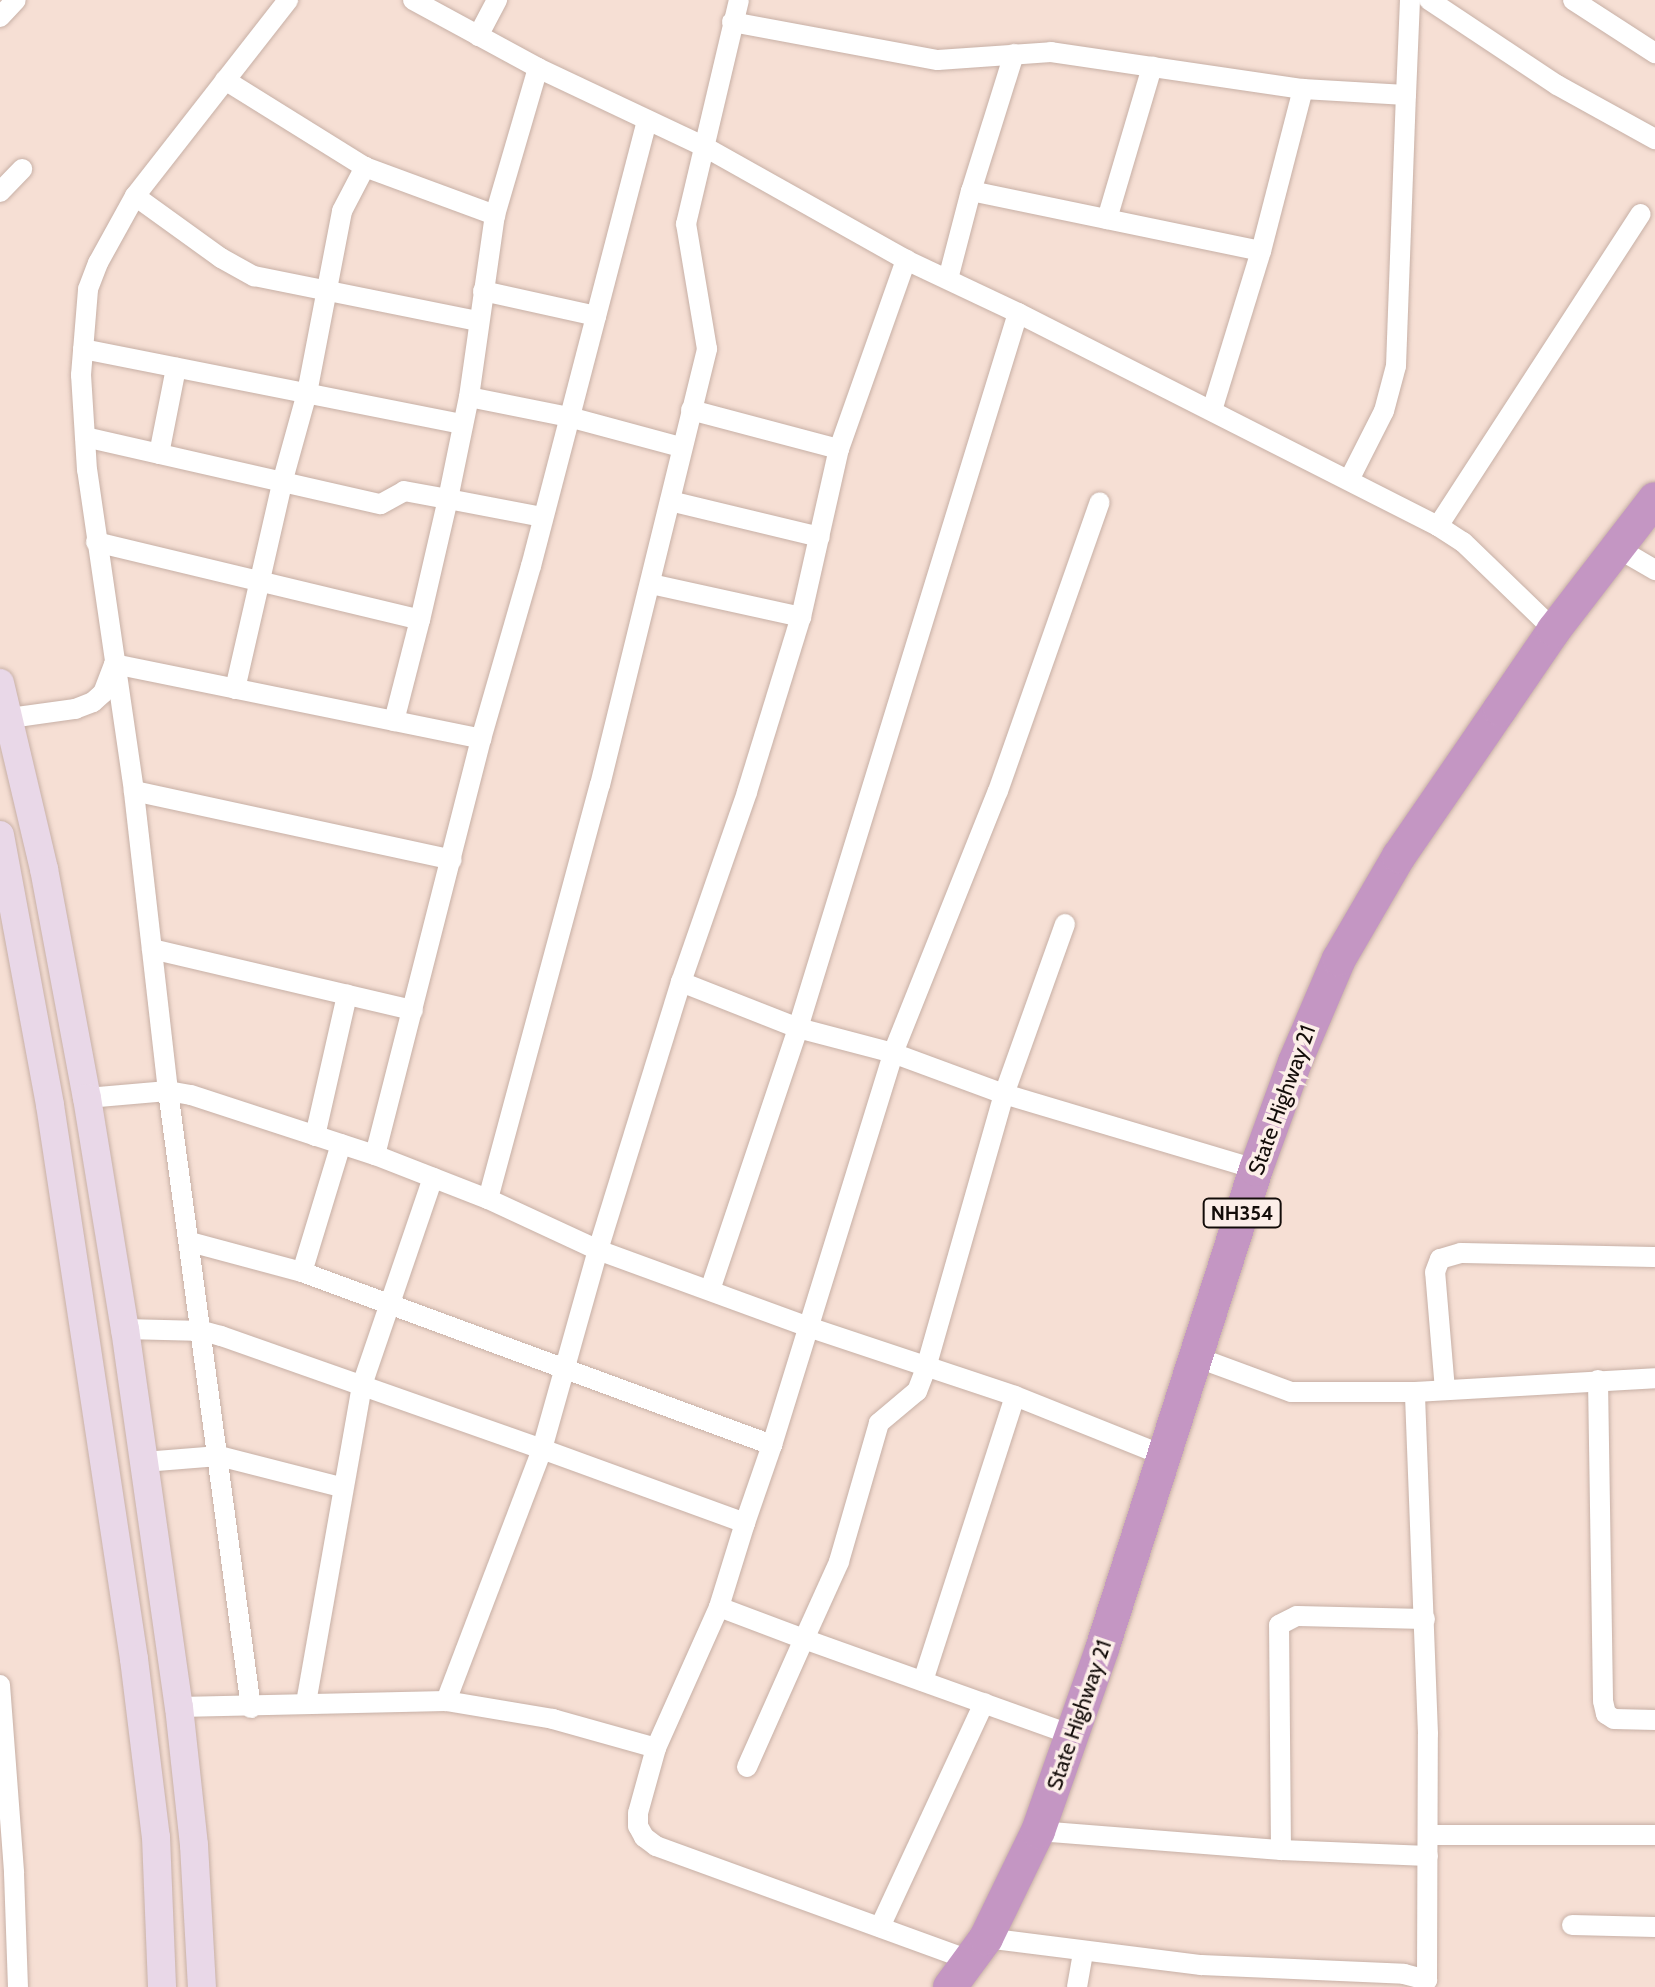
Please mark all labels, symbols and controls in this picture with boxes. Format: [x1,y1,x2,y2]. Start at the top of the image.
street label: State Highway 21 [1243,1022,1321,1178]
road number: NH354 [1202,1197,1282,1229]
street label: State Highway 21 [1041,1636,1117,1794]

